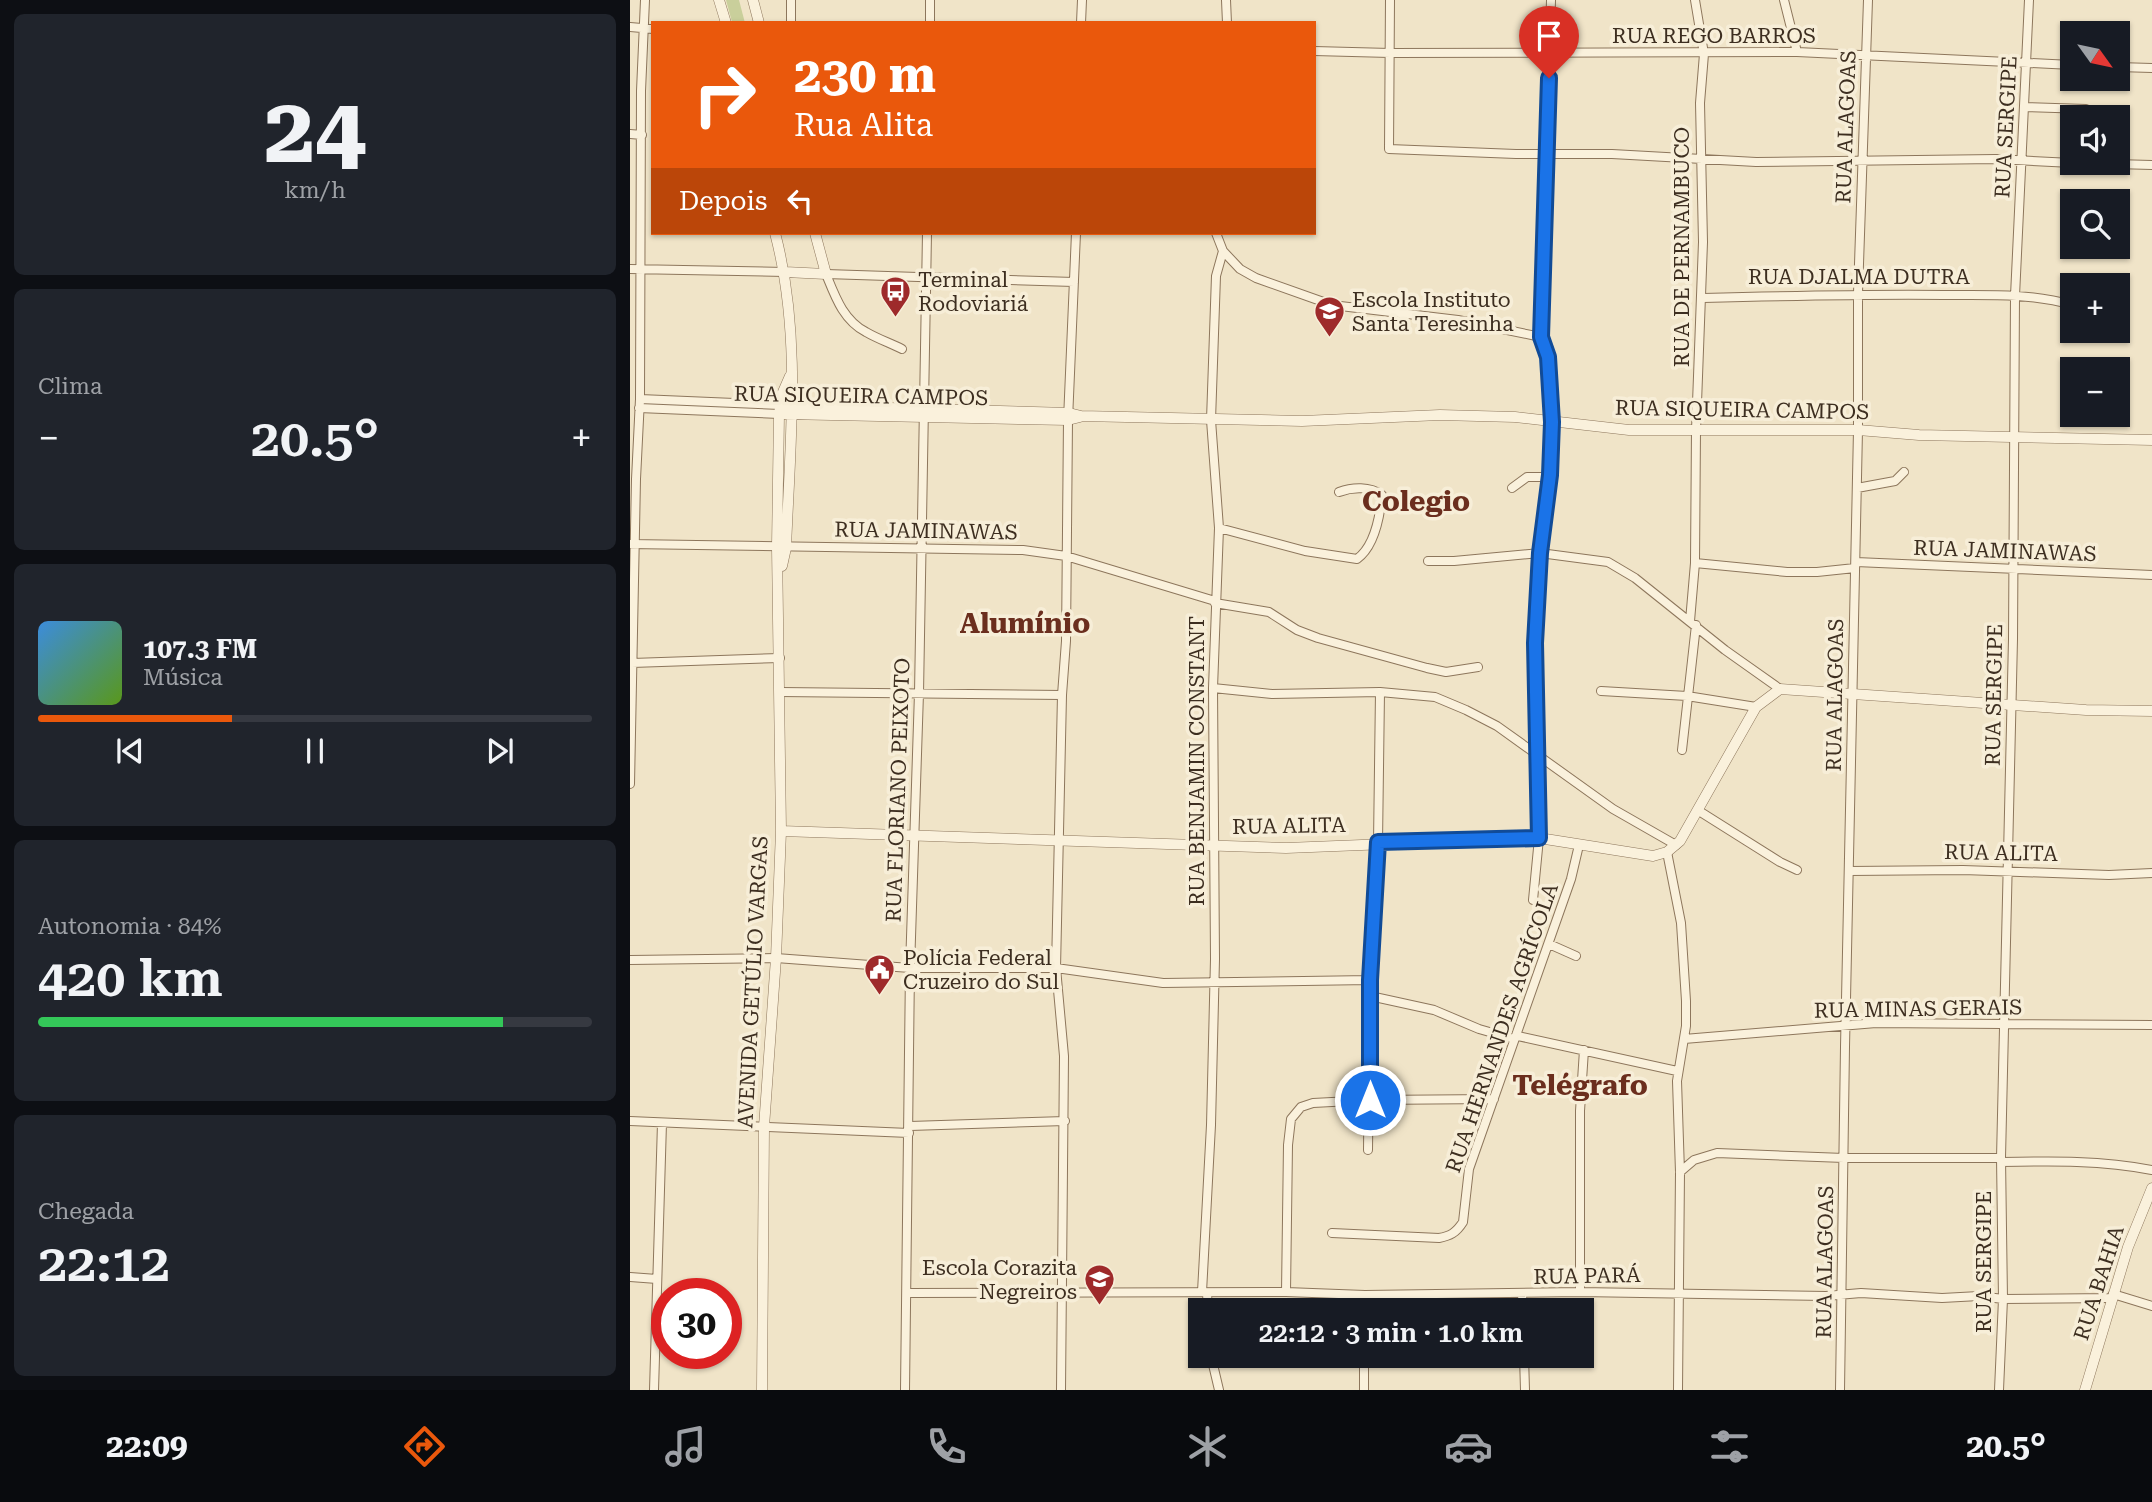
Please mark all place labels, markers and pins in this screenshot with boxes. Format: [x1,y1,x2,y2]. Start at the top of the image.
pin [1519,6,1579,78]
place label: Terminal Rodoviariá [918,268,1029,316]
bus stop icon: Terminal Rodoviariá [878,275,912,319]
place label: Escola Instituto Santa Teresinha [1352,288,1514,336]
school or university icon: Escola Instituto Santa Teresinha [1312,295,1346,339]
place label: Polícia Federal Cruzeiro do Sul [903,946,1059,994]
public building icon: Polícia Federal Cruzeiro do Sul [863,953,897,997]
place label: Escola Corazita Negreiros [922,1256,1078,1304]
school or university icon: Escola Corazita Negreiros [1083,1263,1117,1307]

